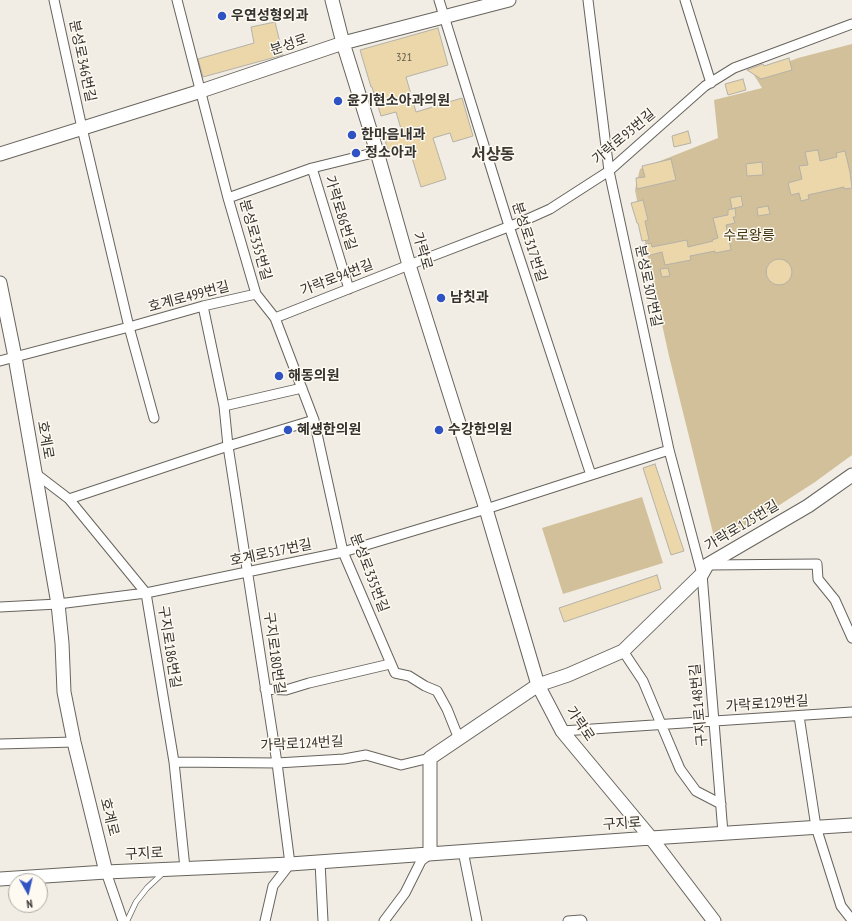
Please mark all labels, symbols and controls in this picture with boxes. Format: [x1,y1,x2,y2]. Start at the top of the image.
place label: 우연성형외과 [231,8,308,24]
marker: 우연성형외과 [216,10,228,22]
street label: 분성로346번길 [65,19,99,103]
street label: 분성로 [268,31,310,59]
house number: 321 [396,51,412,65]
place label: 윤기현소아과의원 [347,93,450,109]
marker: 윤기현소아과의원 [332,95,344,107]
street label: 가락로93번길 [589,106,659,168]
place label: 한마음내과 [361,127,425,143]
marker: 한마음내과 [346,129,358,141]
place label: 정소아과 [365,145,417,161]
district label: 서상동 [471,145,515,165]
marker: 정소아과 [350,147,362,159]
street label: 가락로86번길 [321,174,359,252]
street label: 분성로335번길 [235,198,275,282]
street label: 분성로317번길 [508,200,550,284]
park label: 수로왕릉 [723,228,775,244]
street label: 가락로 [409,230,435,272]
street label: 분성로307번길 [631,244,665,328]
street label: 가락로94번길 [298,256,376,300]
street label: 호계로499번길 [147,278,231,316]
place label: 남칫과 [450,290,489,306]
marker: 남칫과 [435,292,447,304]
place label: 해동의원 [288,368,340,384]
marker: 해동의원 [273,370,285,382]
street label: 호계로 [33,420,57,460]
place label: 혜생한의원 [297,422,361,438]
place label: 수강한의원 [448,422,512,438]
marker: 혜생한의원 [282,424,294,436]
marker: 수강한의원 [433,424,445,436]
street label: 가락로125번길 [702,497,782,555]
street label: 분성로335번길 [346,531,392,615]
street label: 호계로517번길 [229,536,313,570]
street label: 구지로186번길 [154,605,184,689]
street label: 구지로180번길 [260,611,288,695]
street label: 구지로148번길 [687,663,711,747]
street label: 가락로129번길 [725,693,809,715]
street label: 가락로 [562,703,598,745]
street label: 가락로124번길 [260,733,344,755]
street label: 호계로 [96,796,122,838]
street label: 구지로 [602,814,642,834]
street label: 구지로 [124,845,164,863]
north arrow [8,873,48,913]
text: N [26,897,33,911]

